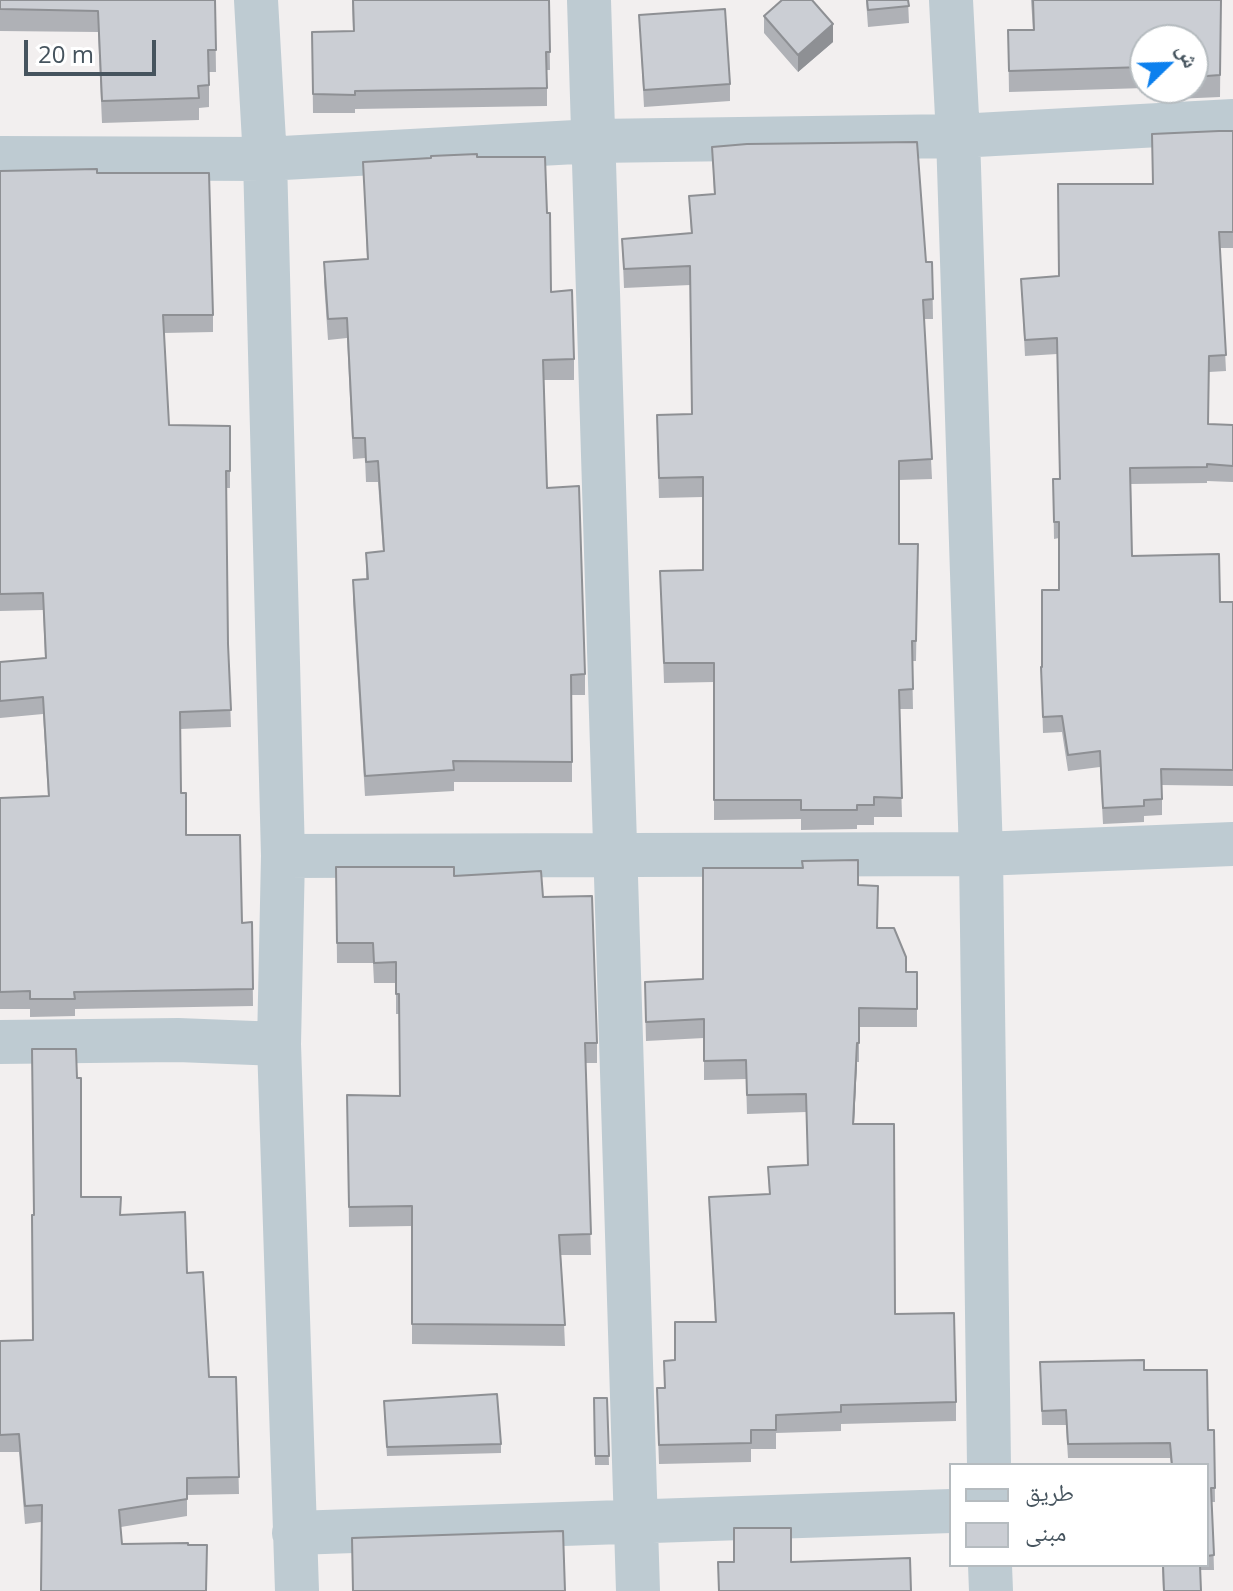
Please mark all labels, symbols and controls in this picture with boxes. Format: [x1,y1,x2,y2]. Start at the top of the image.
scale bar [28,24,160,74]
north arrow [1129,24,1209,104]
text: 20 m [38,37,94,70]
text: ش [1171,39,1208,72]
legend [949,1463,1209,1567]
text: طريق [1025,1475,1074,1508]
text: مبنى [1025,1515,1066,1548]

